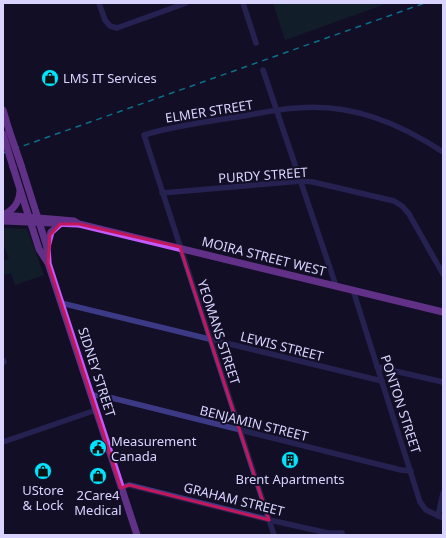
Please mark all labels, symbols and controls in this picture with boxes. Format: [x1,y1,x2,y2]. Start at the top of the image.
shop icon: LMS IT Services [40,68,60,88]
place label: LMS IT Services [63,69,157,87]
street label: ELMER STREET [164,95,255,127]
street label: PURDY STREET [218,163,309,187]
street label: MOIRA STREET WEST [200,232,329,280]
street label: YEOMANS STREET [194,277,245,388]
street label: SIDNEY STREET [74,325,120,420]
street label: LEWIS STREET [238,327,326,365]
street label: PONTON STREET [377,353,426,456]
street label: BENJAMIN STREET [198,401,311,445]
place label: Measurement Canada [111,432,197,465]
public building icon: Measurement Canada [88,438,108,458]
building icon: Brent Apartments [280,450,300,470]
shop icon: UStore & Lock [33,461,53,481]
shop icon: 2Care4 Medical [88,466,108,486]
place label: Brent Apartments [235,470,345,488]
street label: GRAHAM STREET [182,478,287,520]
place label: UStore & Lock [22,481,64,514]
place label: 2Care4 Medical [74,486,122,519]

